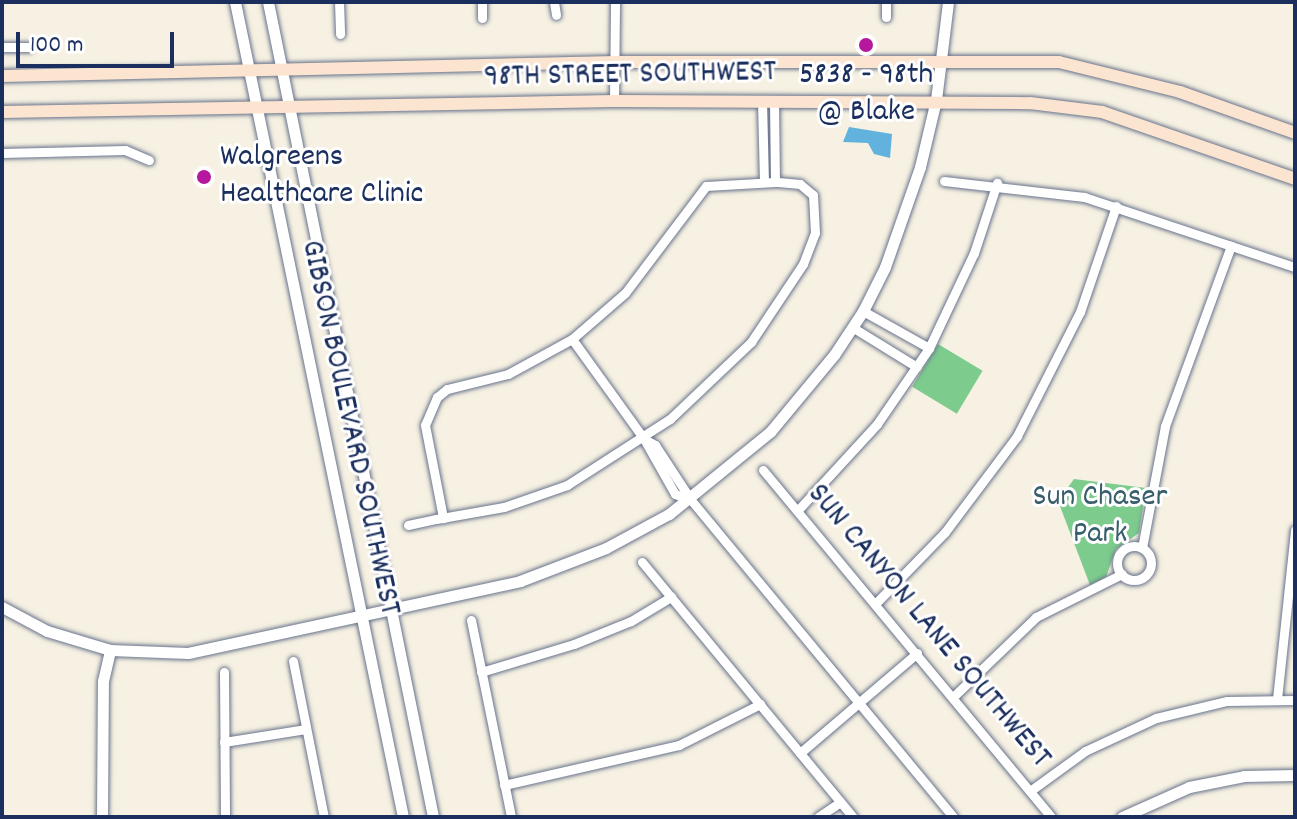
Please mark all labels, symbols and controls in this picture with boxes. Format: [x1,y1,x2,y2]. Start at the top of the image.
scale bar [20,16,178,66]
text: 100 m [30,29,83,63]
marker: 5838 - 98th @ Blake [857,36,875,54]
street label: 98TH STREET SOUTHWEST [483,54,777,98]
place label: 5838 - 98th @ Blake [799,58,933,133]
place label: Walgreens Healthcare Clinic [220,140,423,215]
marker: Walgreens Healthcare Clinic [195,168,213,186]
street label: GIBSON BOULEVARD SOUTHWEST [290,237,408,619]
street label: SUN CANYON LANE SOUTHWEST [798,477,1058,777]
park label: Sun Chaser Park [1033,480,1167,555]

